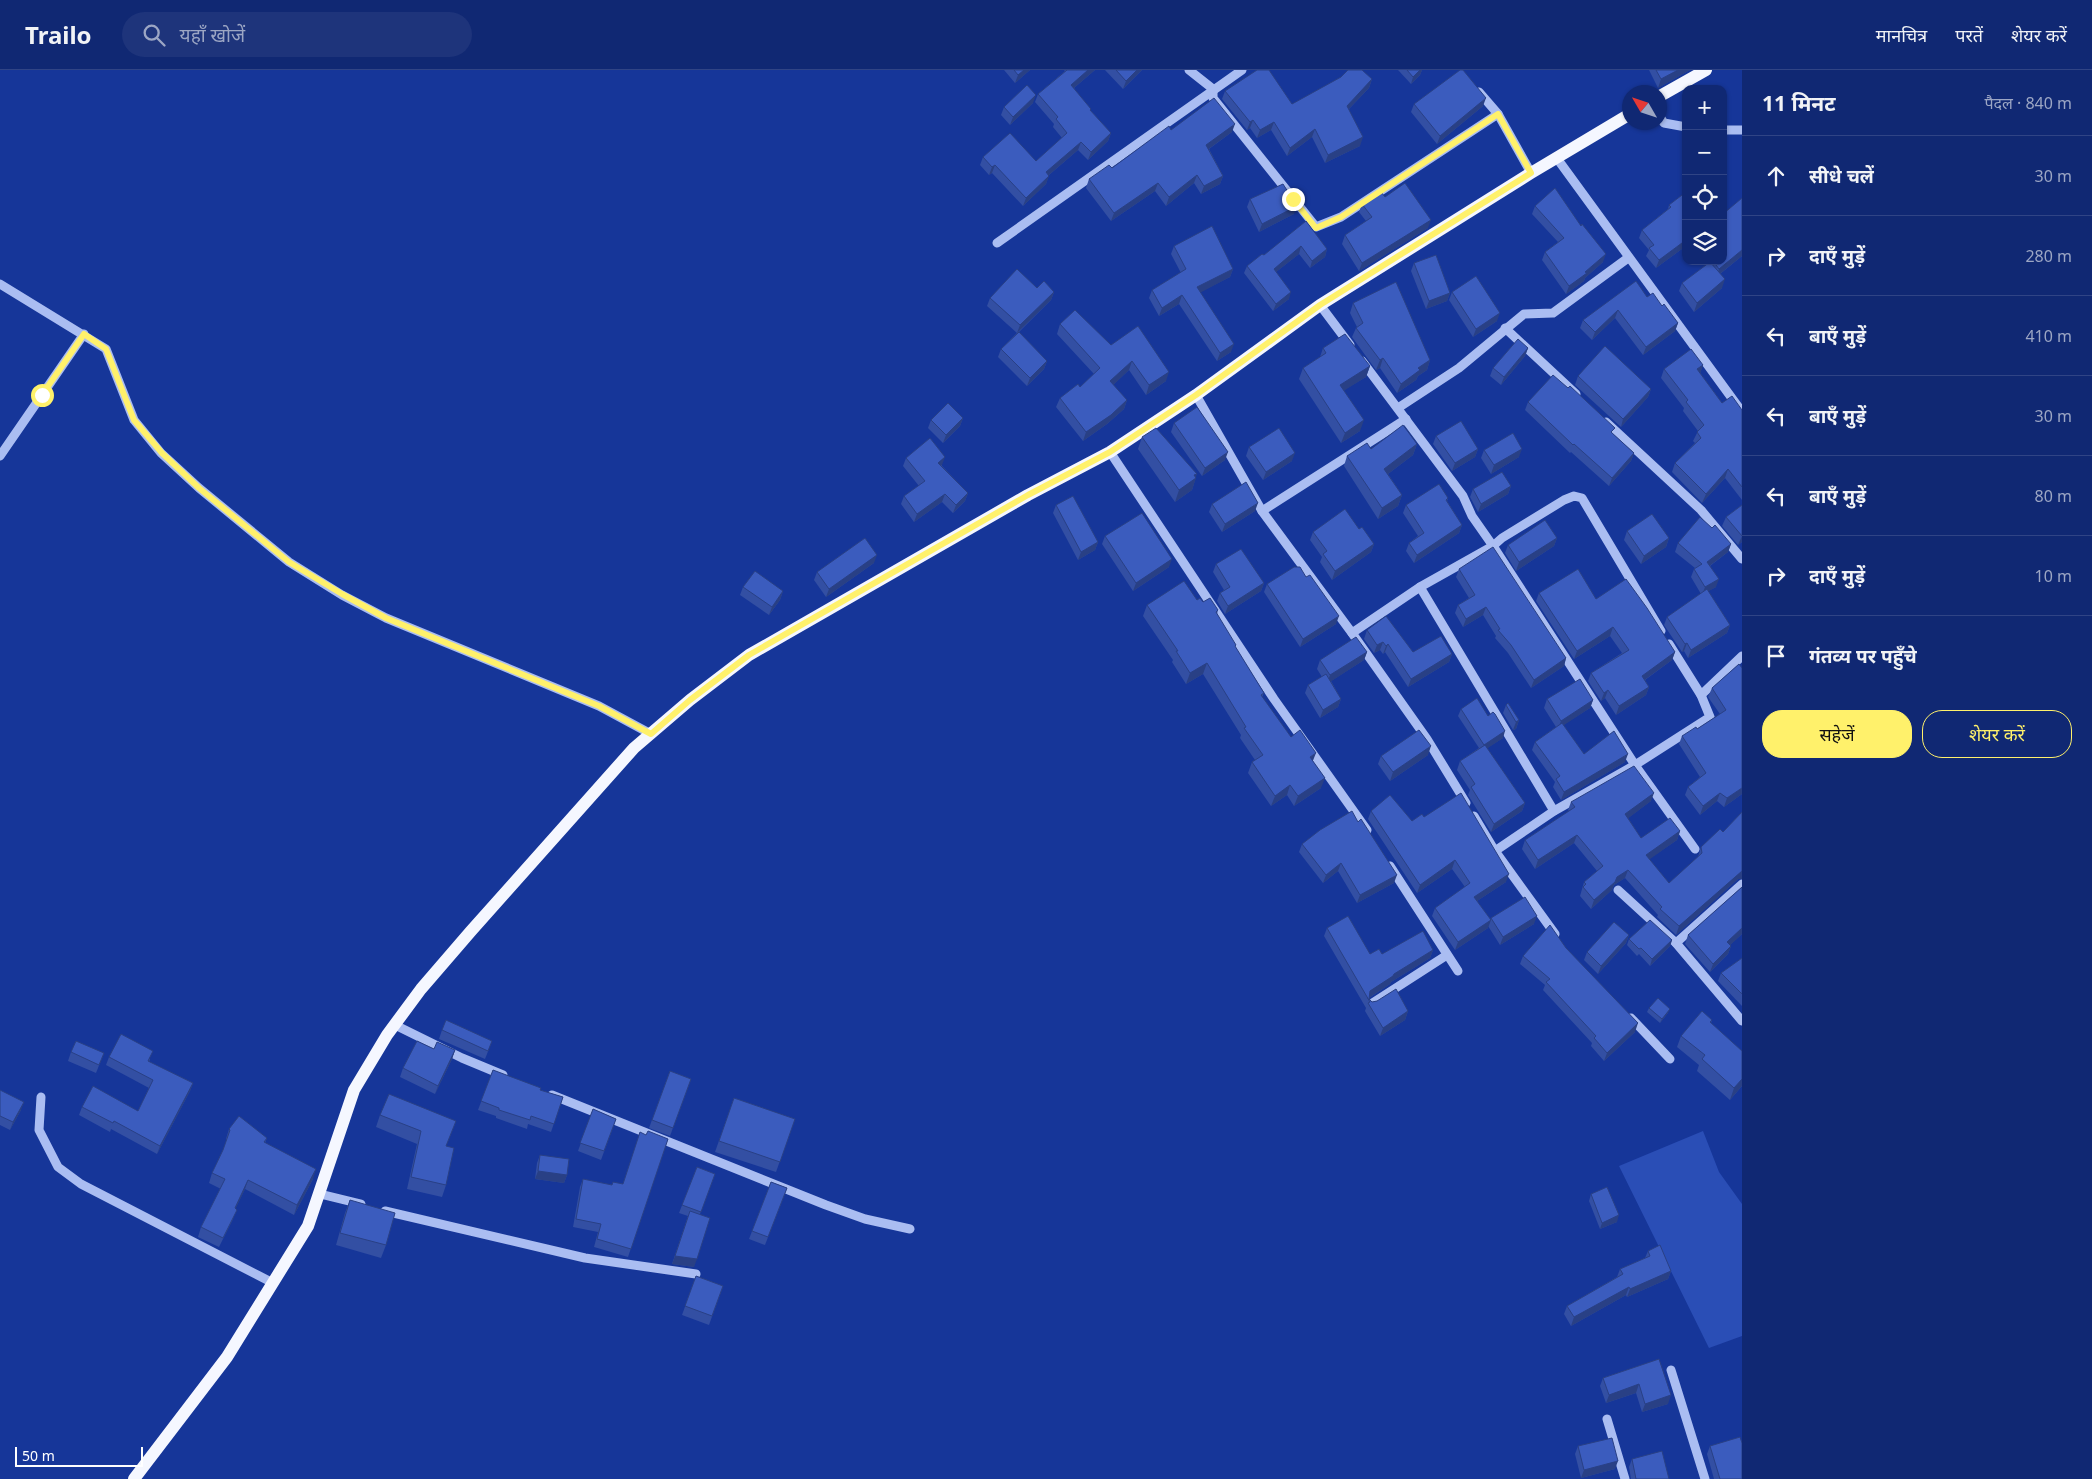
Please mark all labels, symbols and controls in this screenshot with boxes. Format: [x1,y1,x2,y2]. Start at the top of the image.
search box [122,12,472,57]
text: Trailo [25,18,92,51]
icon: search [140,21,168,49]
text: यहाँ खोजें [180,22,245,48]
text: मानचित्र [1876,23,1927,47]
text: परतें [1955,23,1983,47]
text: शेयर करें [2011,23,2067,47]
north arrow [1622,85,1667,130]
map controls [1682,85,1727,265]
button: + [1682,85,1727,130]
text: 11 मिनट [1762,89,1836,117]
text: पैदल · 840 m [1984,92,2072,114]
button: − [1682,130,1727,175]
icon: ahead [1762,162,1790,190]
text: सीधे चलें [1809,163,1874,189]
text: 30 m [2035,165,2072,187]
button: locate [1682,175,1727,220]
route end [1282,188,1305,211]
button: layers [1682,220,1727,265]
icon: right [1762,242,1790,270]
text: दाएँ मुड़ें [1809,243,1865,269]
text: 280 m [2025,245,2072,267]
icon: left [1762,322,1790,350]
text: बाएँ मुड़ें [1809,323,1866,349]
text: 410 m [2025,325,2072,347]
route start [31,384,54,407]
icon: left [1762,402,1790,430]
text: बाएँ मुड़ें [1809,403,1866,429]
text: 30 m [2035,405,2072,427]
icon: left [1762,482,1790,510]
text: बाएँ मुड़ें [1809,483,1866,509]
text: 80 m [2035,485,2072,507]
icon: right [1762,562,1790,590]
text: दाएँ मुड़ें [1809,563,1865,589]
text: 10 m [2035,565,2072,587]
icon: arrive [1762,642,1790,670]
text: गंतव्य पर पहुँचे [1809,643,1917,669]
button: सहेजें [1762,710,1912,758]
button: शेयर करें [1922,710,2072,758]
scale bar [15,1444,142,1467]
text: 50 m [22,1446,55,1465]

